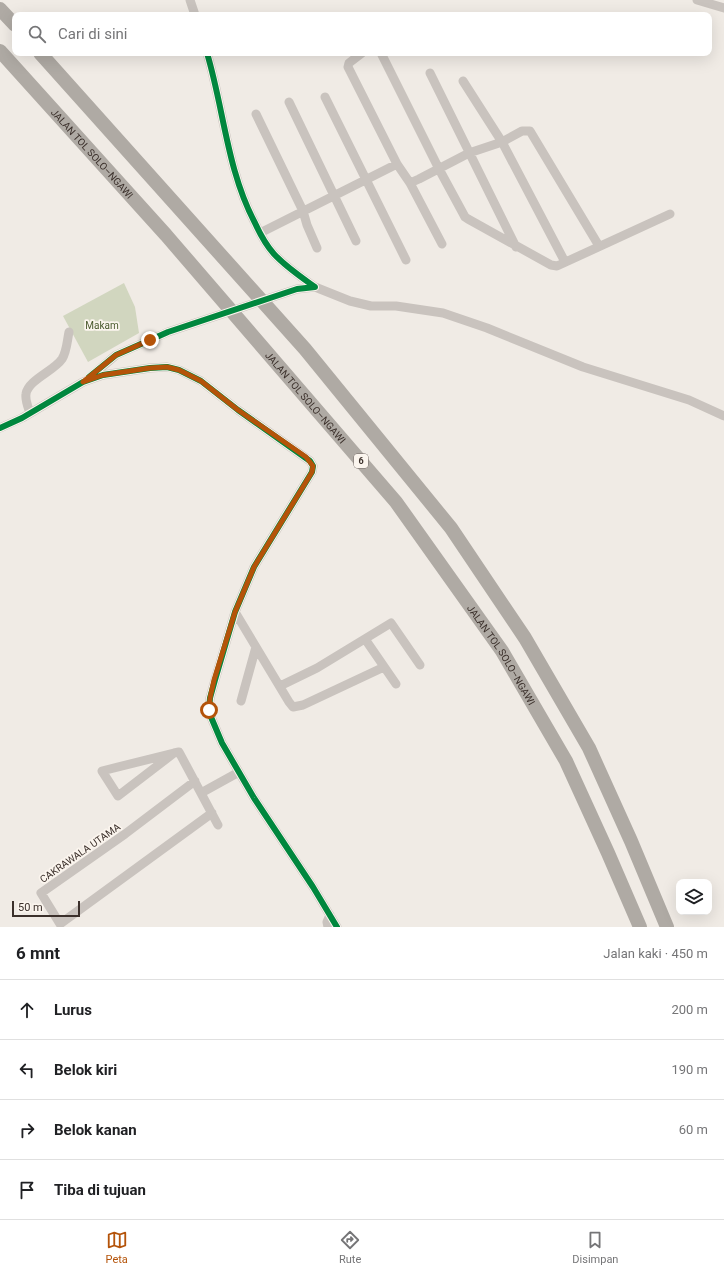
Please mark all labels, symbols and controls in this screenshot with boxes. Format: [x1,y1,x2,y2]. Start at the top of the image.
search box [12,12,712,56]
icon: search [26,23,48,45]
text: Cari di sini [58,25,128,43]
street label: JALAN TOL SOLO–NGAWI [49,106,136,201]
park label: Makam [85,320,119,331]
route end [141,331,159,349]
street label: JALAN TOL SOLO–NGAWI [263,349,348,445]
road number: 6 [354,454,368,468]
street label: JALAN TOL SOLO–NGAWI [465,602,538,707]
route start [200,701,218,719]
street label: CAKRAWALA UTAMA [38,821,123,885]
map controls [676,879,712,915]
button: layers [676,879,712,915]
scale bar [12,899,80,918]
text: 50 m [18,901,43,914]
text: 6 mnt [16,943,60,963]
text: Jalan kaki · 450 m [603,946,708,961]
icon: ahead [16,999,38,1021]
text: Lurus [54,1001,92,1019]
text: 200 m [671,1002,708,1017]
icon: left [16,1059,38,1081]
text: Belok kiri [54,1061,117,1079]
text: 190 m [671,1062,708,1077]
icon: right [16,1119,38,1141]
text: Belok kanan [54,1121,137,1139]
text: 60 m [679,1122,708,1137]
icon: arrive [16,1179,38,1201]
text: Tiba di tujuan [54,1181,146,1199]
tab: Peta [106,1229,128,1266]
tab: Rute [339,1229,361,1266]
tab: Disimpan [572,1229,618,1266]

